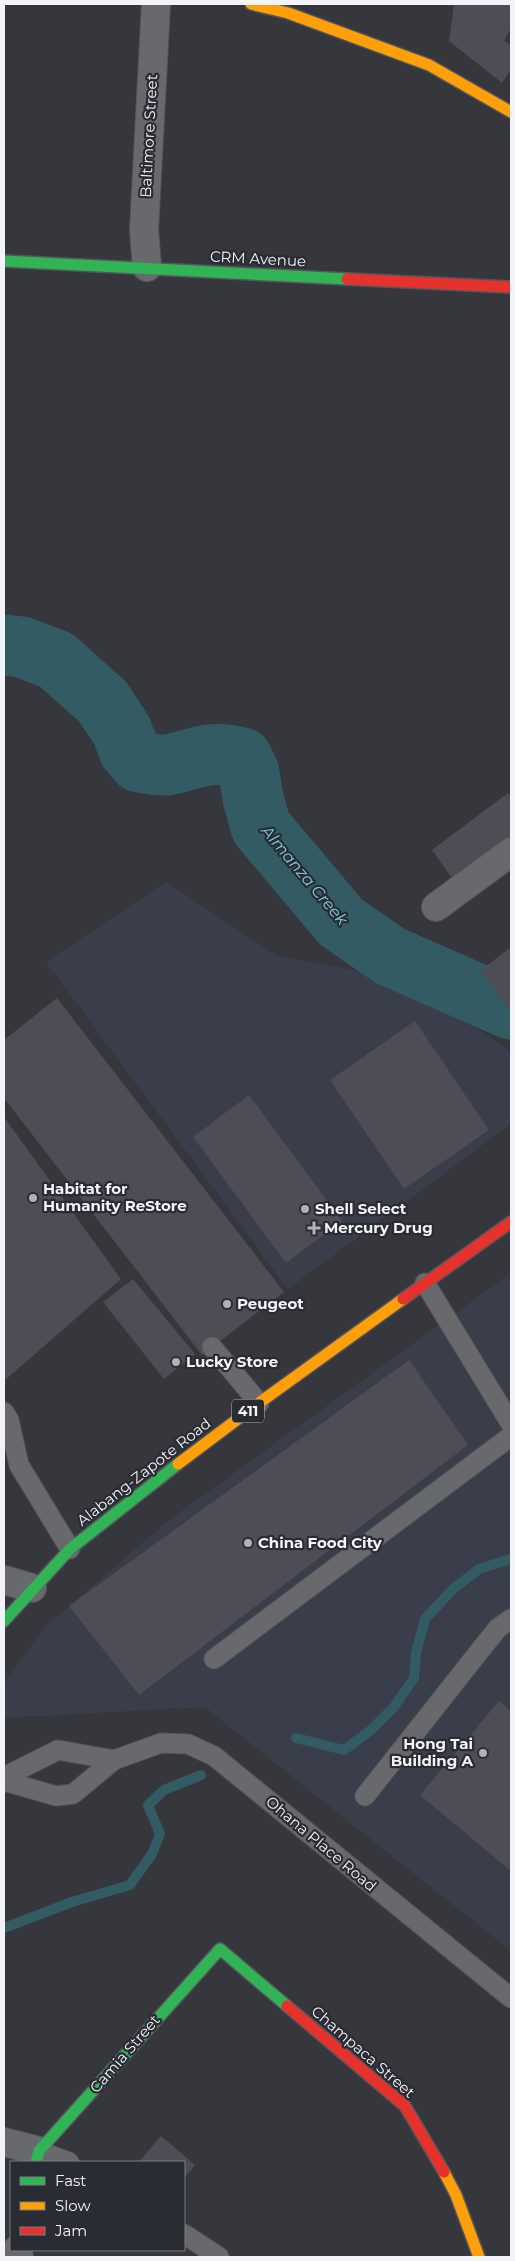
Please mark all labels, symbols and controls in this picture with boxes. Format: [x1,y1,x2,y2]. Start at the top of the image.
street label: Baltimore Street [136,74,161,198]
street label: CRM Avenue [209,246,307,271]
water label: Almanza Creek [257,821,353,930]
place label: Habitat for Humanity ReStore [43,1179,187,1215]
marker: Habitat for Humanity ReStore [27,1192,39,1204]
place label: Shell Select [315,1199,407,1218]
marker: Shell Select [299,1203,311,1215]
place label: Mercury Drug [324,1218,433,1237]
marker: Mercury Drug [308,1222,320,1234]
place label: Peugeot [237,1294,304,1313]
marker: Peugeot [221,1298,233,1310]
place label: Lucky Store [186,1352,278,1371]
marker: Lucky Store [170,1356,182,1368]
road number: 411 [232,1400,264,1422]
street label: Alabang-Zapote Road [73,1413,215,1530]
place label: China Food City [258,1533,383,1552]
marker: China Food City [242,1537,254,1549]
place label: Hong Tai Building A [391,1734,474,1770]
marker: Hong Tai Building A [477,1747,489,1759]
street label: Ohana Place Road [262,1792,381,1895]
street label: Champaca Street [308,2001,419,2102]
street label: Camia Street [85,2011,164,2097]
legend [10,2161,185,2251]
text: Fast [55,2171,86,2190]
text: Slow [55,2196,91,2215]
text: Jam [54,2221,87,2240]

